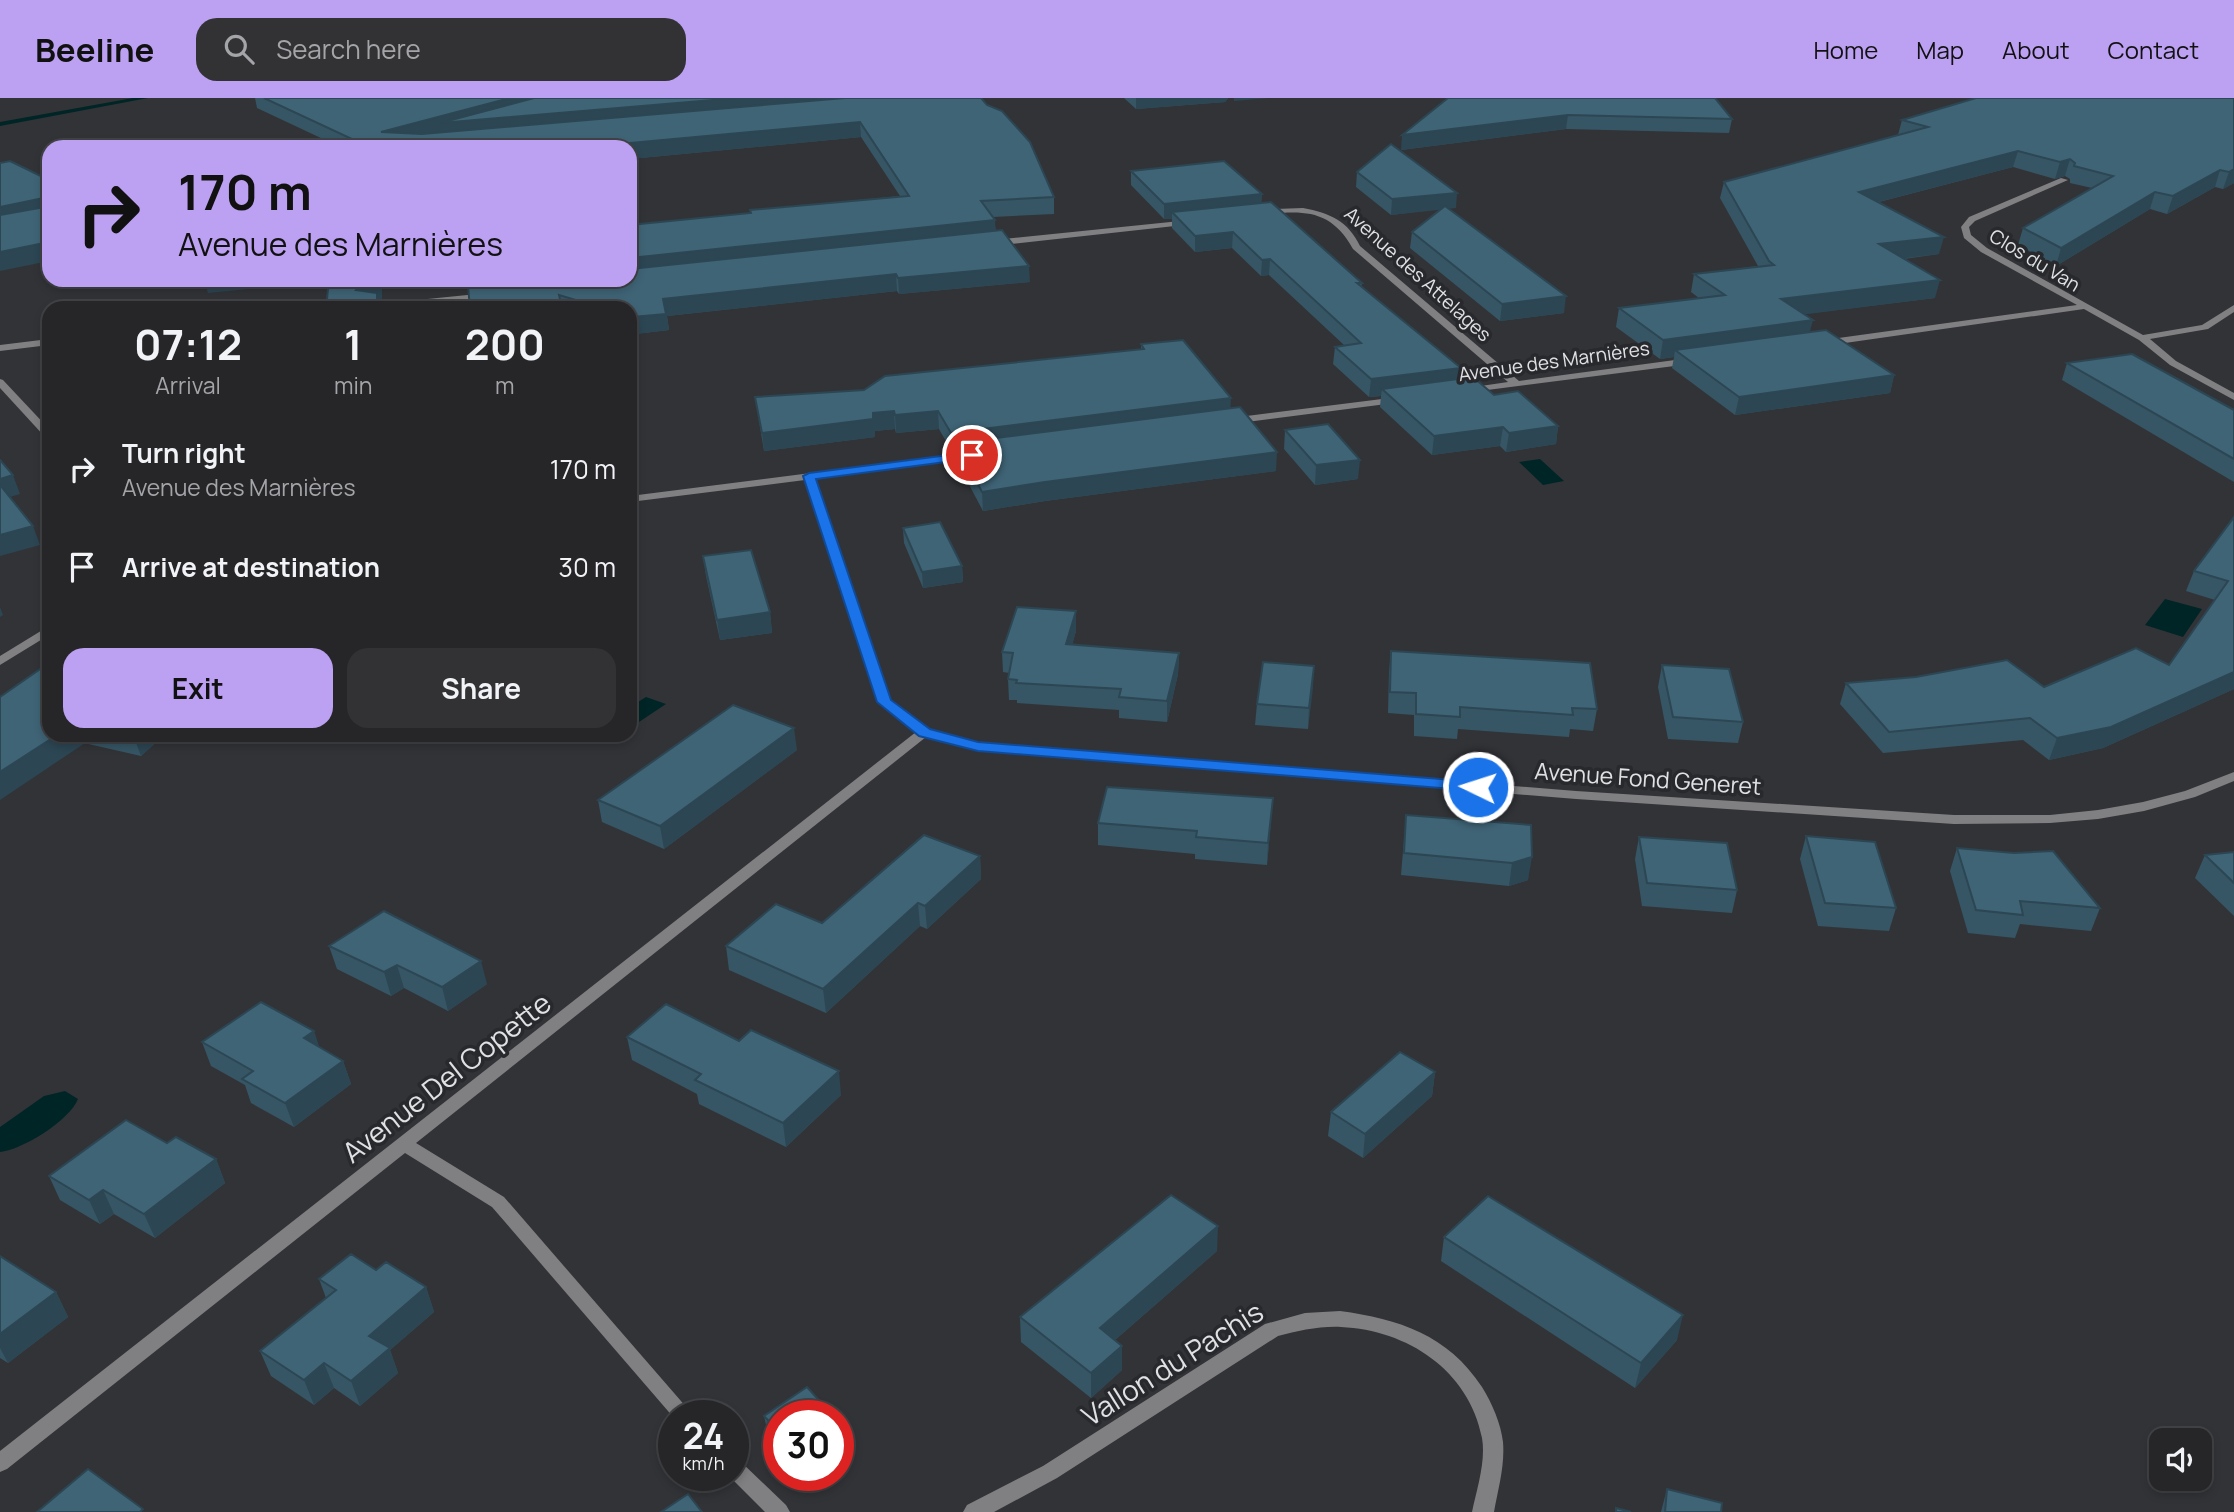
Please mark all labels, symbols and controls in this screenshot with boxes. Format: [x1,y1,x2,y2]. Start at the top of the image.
search box [196,18,686,81]
text: Beeline [35,27,154,72]
icon: search [220,30,258,68]
text: Search here [276,31,421,67]
text: Home [1813,33,1878,66]
text: Map [1916,33,1964,66]
text: About [2002,33,2070,66]
text: Contact [2108,33,2199,66]
text: 170 m [178,158,312,225]
icon: right [63,168,154,259]
street label: Avenue des Attelages [1339,201,1497,347]
text: Avenue des Marnières [178,222,503,266]
street label: Clos du Van [1985,223,2085,297]
text: 07:12 [134,315,242,373]
text: 1 [344,315,362,373]
text: 200 [465,315,545,373]
street label: Avenue des Marnières [1457,335,1651,387]
text: Arrival [155,369,221,401]
text: min [334,369,373,401]
text: m [495,369,515,401]
pin [942,425,1002,485]
text: Turn right [122,435,246,471]
icon: arrive [953,436,991,474]
icon: right [63,450,101,488]
text: 170 m [550,451,616,487]
text: Avenue des Marnières [122,471,356,503]
icon: arrive [63,548,101,586]
text: Arrive at destination [122,549,380,585]
text: 30 m [559,549,616,585]
button: Exit [63,648,333,728]
button: Share [347,648,616,728]
position arrow [1441,750,1515,824]
street label: Avenue Fond Generet [1534,754,1762,802]
street label: Avenue Del Copette [334,983,558,1171]
street label: Vallon du Pachis [1074,1292,1270,1434]
speed limit sign: 30 [763,1400,854,1491]
text: 24 [683,1412,724,1460]
map controls [2149,1428,2212,1491]
button: sound [2149,1428,2212,1491]
text: km/h [683,1451,724,1475]

